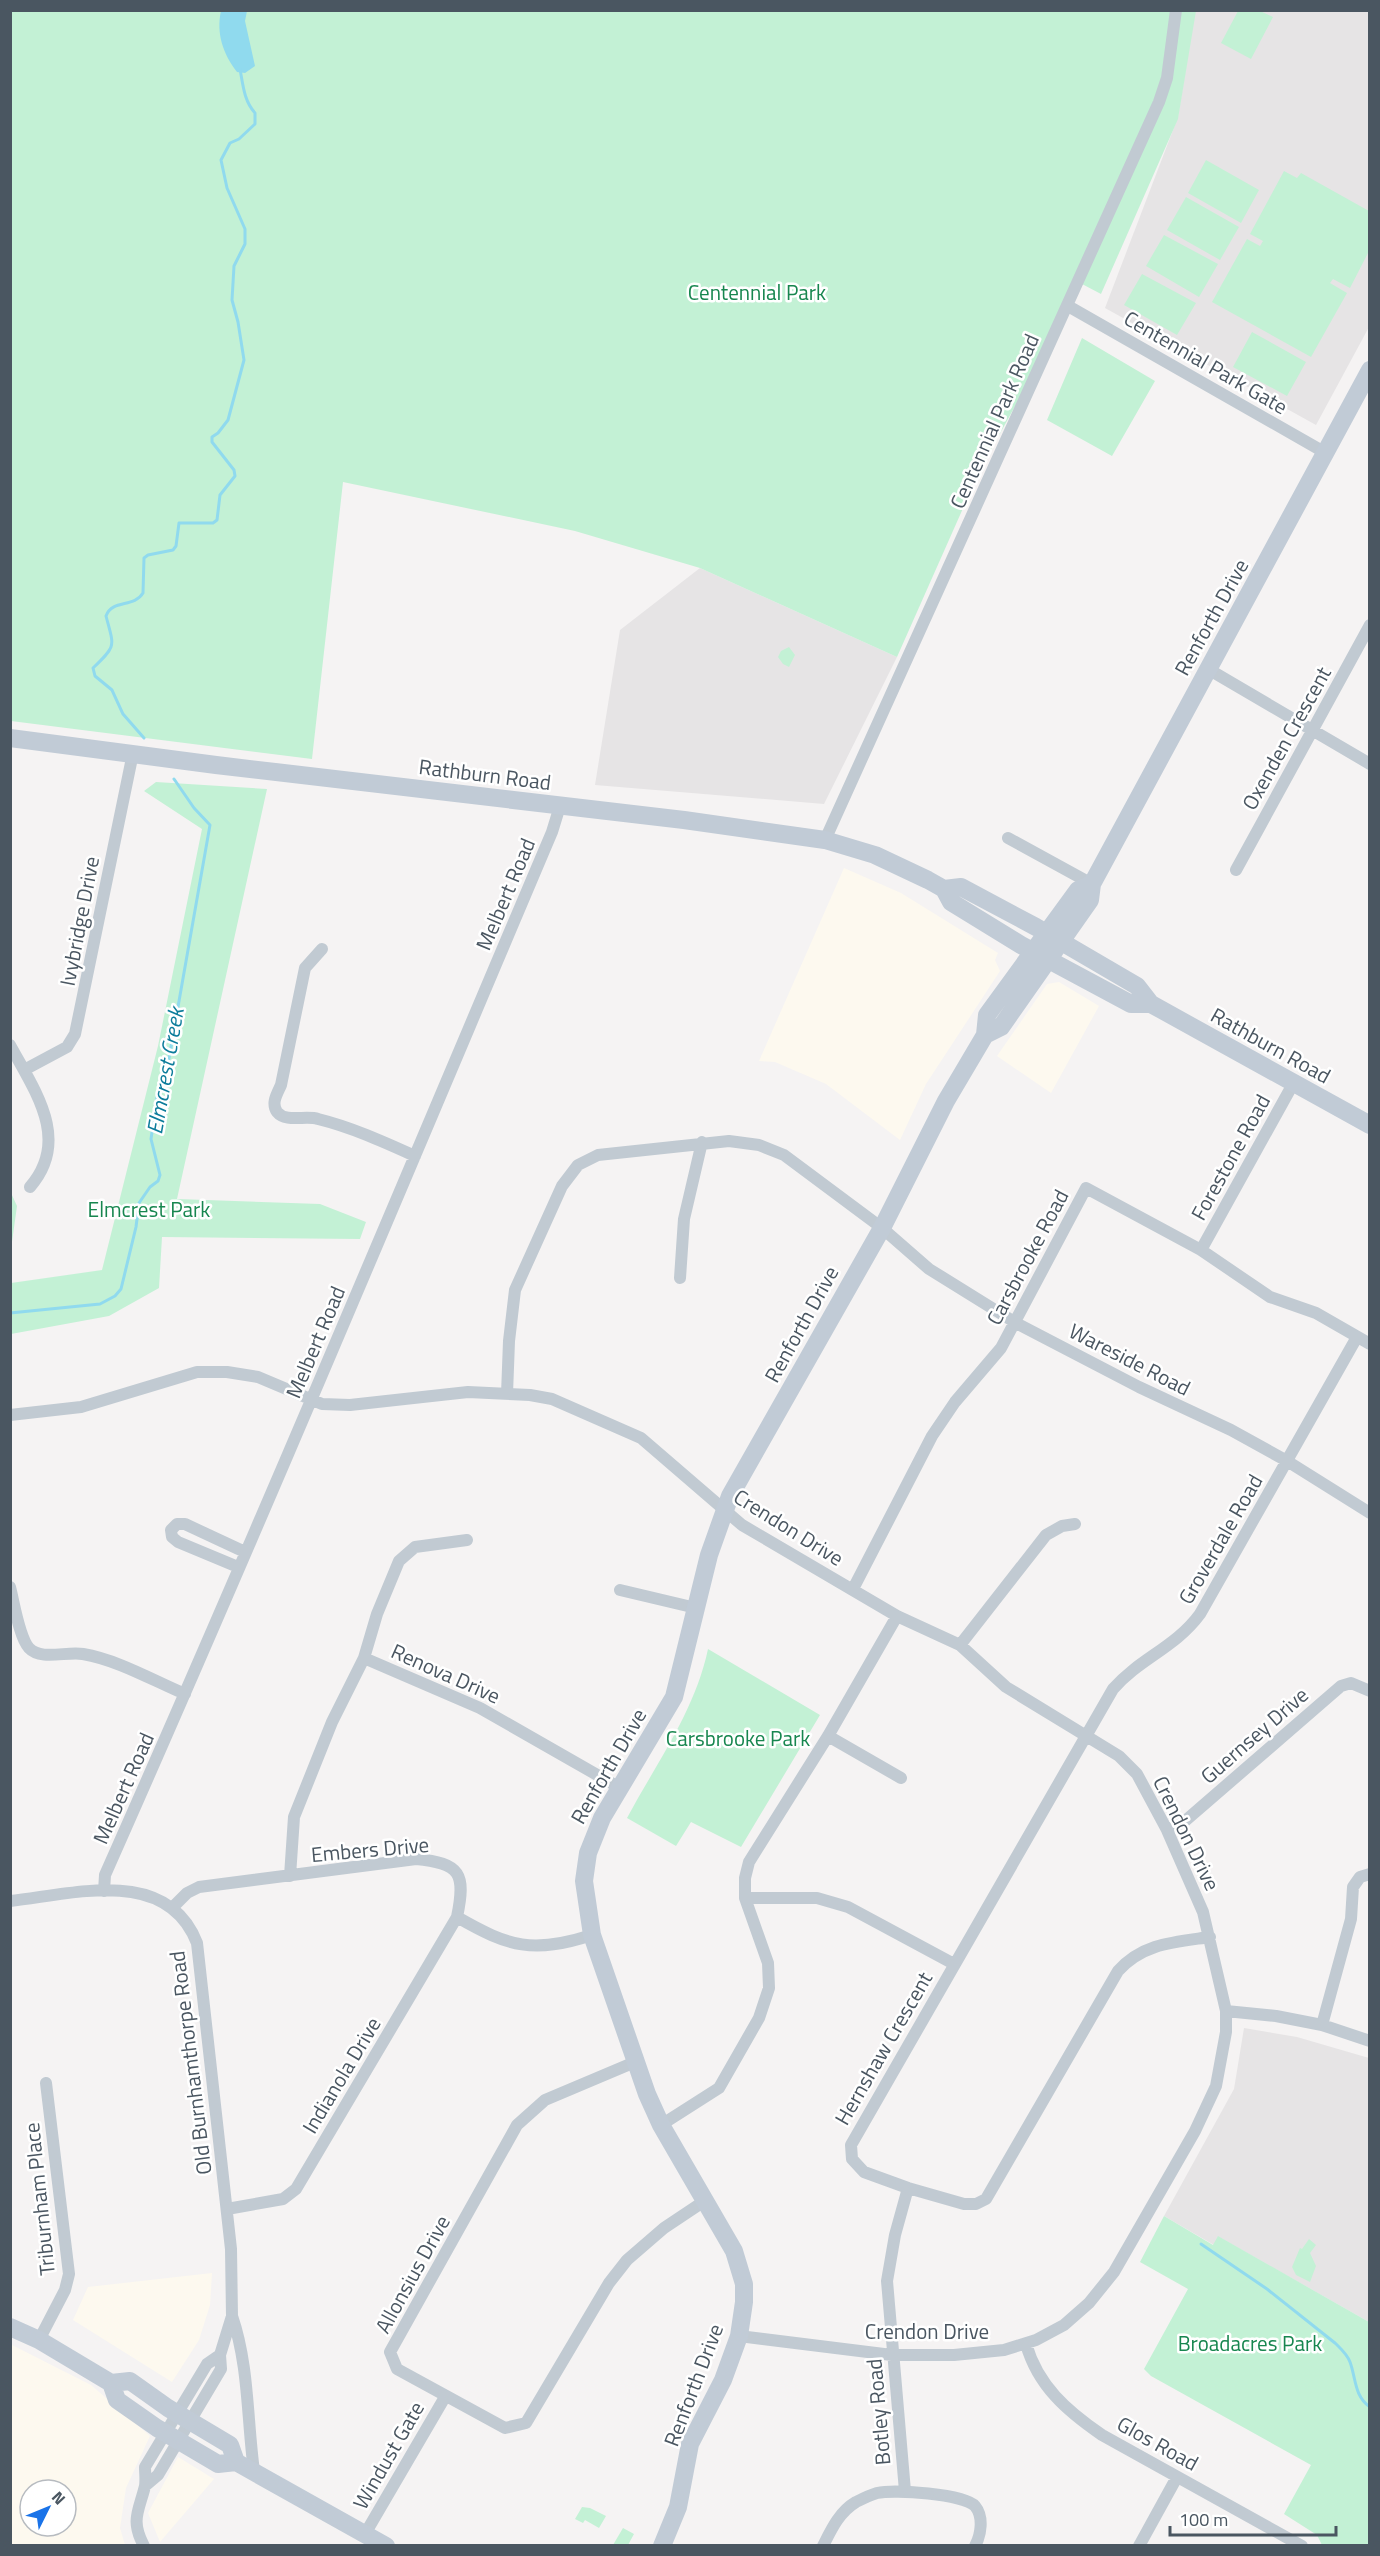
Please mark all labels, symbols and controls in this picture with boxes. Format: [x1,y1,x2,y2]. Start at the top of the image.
park label: Centennial Park [688,276,826,308]
street label: Centennial Park Gate [1118,302,1294,422]
street label: Centennial Park Road [941,328,1047,514]
street label: Renforth Drive [1166,553,1256,681]
street label: Oxenden Crescent [1233,660,1339,816]
street label: Rathburn Road [417,750,553,798]
street label: Melbert Road [467,833,543,955]
street label: Ivybridge Drive [51,853,107,989]
street label: Rathburn Road [1205,999,1337,1091]
water label: Elmcrest Creek [137,1003,193,1137]
street label: Forestone Road [1182,1088,1278,1226]
street label: Carsbrooke Road [978,1183,1076,1331]
park label: Elmcrest Park [88,1193,210,1225]
street label: Renforth Drive [756,1260,846,1388]
street label: Melbert Road [277,1281,353,1403]
street label: Wareside Road [1064,1315,1196,1403]
street label: Groverdale Road [1170,1468,1270,1610]
street label: Crendon Drive [728,1480,850,1574]
street label: Renova Drive [386,1635,506,1711]
street label: Guernsey Drive [1193,1679,1315,1791]
street label: Renforth Drive [562,1702,654,1830]
park label: Carsbrooke Park [666,1722,810,1754]
street label: Melbert Road [84,1727,162,1849]
street label: Crendon Drive [1145,1770,1229,1896]
street label: Embers Drive [310,1828,430,1870]
street label: Old Burnhamthorpe Road [160,1949,220,2177]
street label: Hernshaw Crescent [826,1965,940,2131]
street label: Indianola Drive [294,2011,388,2139]
street label: Triburnham Place [15,2121,63,2277]
street label: Allonsius Drive [366,2209,458,2339]
street label: Crendon Drive [865,2315,989,2347]
street label: Renforth Drive [655,2319,731,2451]
park label: Broadacres Park [1178,2327,1322,2359]
street label: Botley Road [857,2357,899,2467]
street label: Windust Gate [344,2395,432,2515]
street label: Glos Road [1111,2407,1205,2479]
north arrow [18,2478,78,2538]
text: N [46,2486,72,2510]
scale bar [1170,2499,1336,2537]
text: 100 m [1179,2506,1228,2533]

